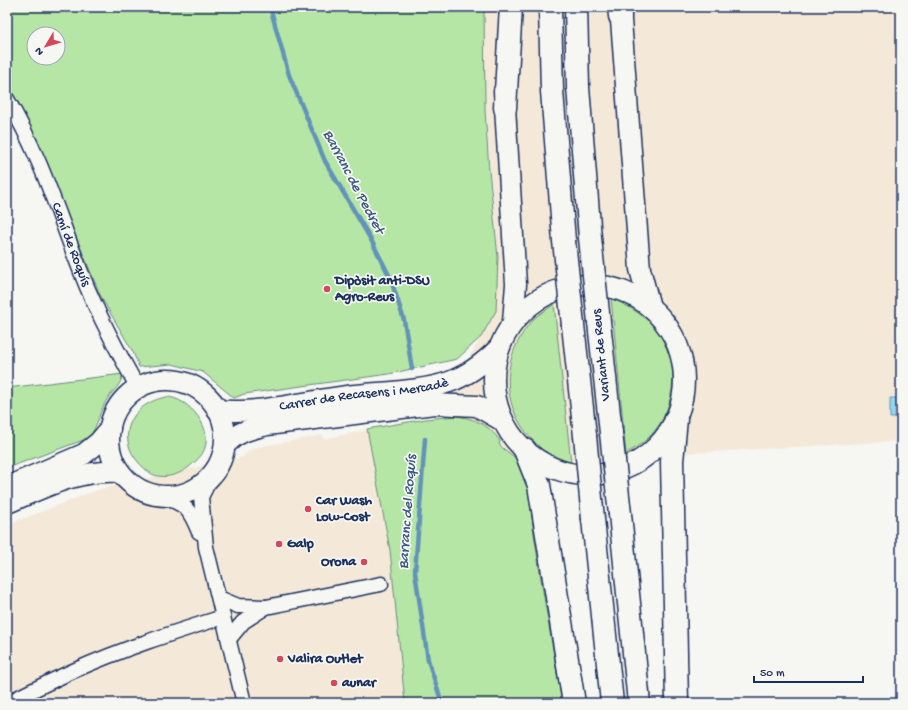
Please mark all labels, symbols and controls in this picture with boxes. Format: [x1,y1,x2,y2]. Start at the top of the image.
north arrow [26,26,66,66]
text: N [33,44,47,57]
water label: Barranc de Pedret [318,127,389,239]
street label: Camí de Roquís [47,200,95,290]
place label: Dipòsit anti-DSU Agro-Reus [333,273,430,306]
marker: Dipòsit anti-DSU Agro-Reus [322,284,332,294]
street label: Variant de Reus [589,308,615,403]
street label: Carrer de Recasens i Mercadè [278,374,451,415]
water label: Barranc del Roquís [395,453,421,570]
place label: Car Wash Low-Cost [315,493,372,526]
marker: Car Wash Low-Cost [303,504,313,514]
place label: Galp [287,536,314,553]
marker: Galp [274,539,284,549]
place label: Orona [321,554,357,571]
marker: Orona [359,557,369,567]
place label: Valira Outlet [287,651,364,668]
marker: Valira Outlet [275,654,285,664]
scale bar [754,658,863,684]
text: 50 m [760,667,785,681]
place label: aunar [341,675,378,692]
marker: aunar [329,678,339,688]

